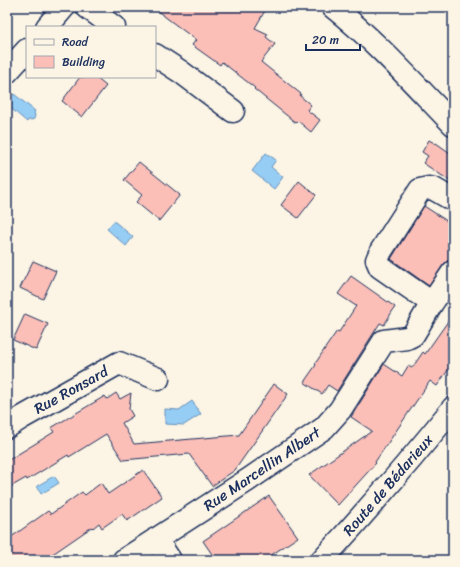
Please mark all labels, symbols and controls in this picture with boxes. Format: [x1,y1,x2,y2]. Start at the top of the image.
legend [26,26,156,78]
scale bar [306,26,360,52]
text: 20 m [312,29,339,51]
text: Road [62,31,89,53]
text: Building [62,51,105,73]
street label: Rue Ronsard [29,358,114,421]
street label: Rue Marcellin Albert [198,419,327,518]
street label: Route de Bédarieux [336,428,440,542]

